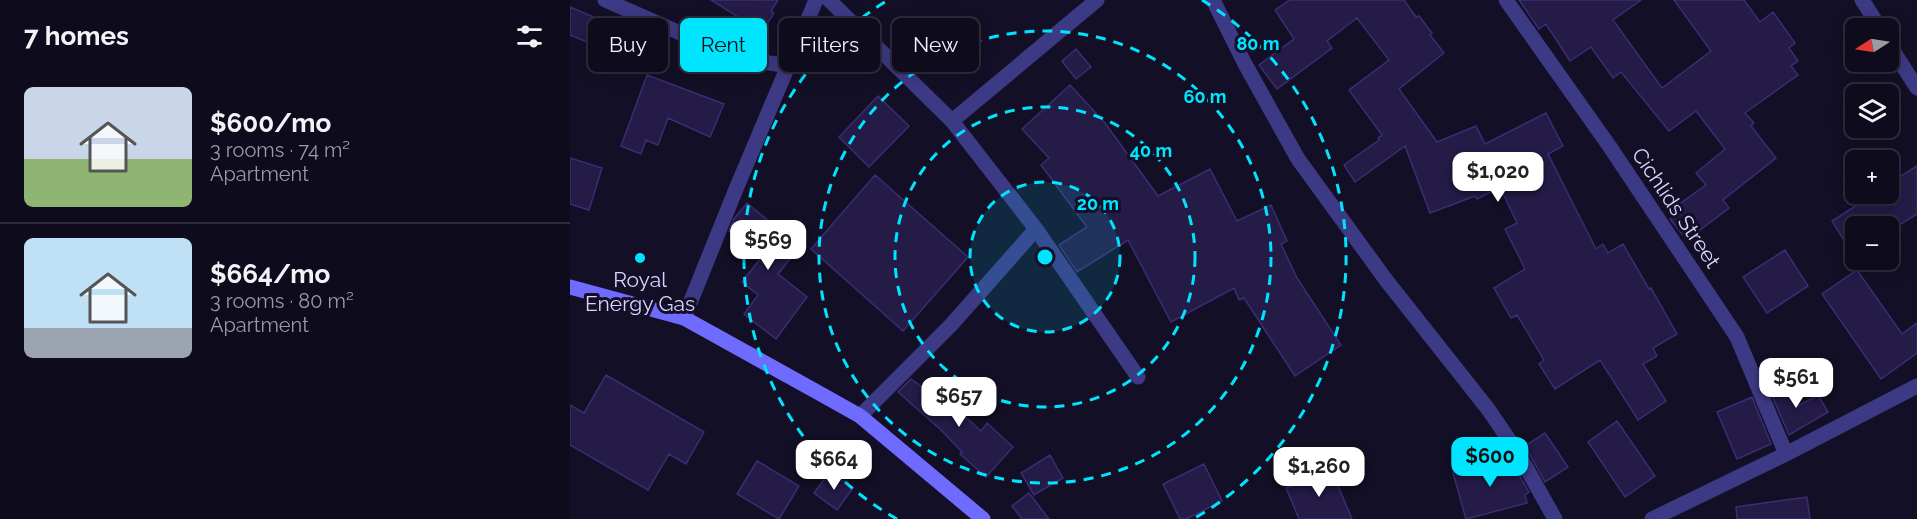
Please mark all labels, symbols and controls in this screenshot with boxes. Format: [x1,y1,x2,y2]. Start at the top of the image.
chip: Buy [588,18,668,72]
chip: Rent [680,18,767,72]
chip: Filters [779,18,880,72]
chip: New [892,18,979,72]
north arrow [1845,18,1899,72]
map controls [1845,18,1899,270]
icon: filters [513,20,546,53]
text: 7 homes [24,21,129,51]
text: 80 m [1236,33,1280,54]
button: layers [1845,84,1899,138]
text: 60 m [1183,86,1227,107]
text: $600/mo [210,108,331,138]
icon: home [72,111,144,183]
text: 3 rooms · 74 m² [210,138,350,162]
text: 40 m [1130,140,1172,161]
street label: Cichlids Street [1627,143,1726,273]
button: + [1845,150,1899,204]
pin: $1,020 [1449,152,1547,203]
text: $1,020 [1466,159,1530,183]
text: Apartment [210,162,309,186]
text: 20 m [1077,193,1119,214]
button: − [1845,216,1899,270]
pin: $569 [732,220,804,271]
text: $569 [744,227,792,251]
centre of rings [1035,247,1055,267]
marker: Royal Energy Gas [633,251,647,265]
text: $664/mo [210,259,330,289]
icon: home [72,262,144,334]
place label: Royal Energy Gas [585,267,695,316]
text: 3 rooms · 80 m² [210,289,354,313]
text: Apartment [210,313,309,337]
pin: $561 [1760,358,1832,409]
text: $561 [1773,365,1819,389]
pin: $657 [923,377,995,428]
text: $657 [935,384,983,408]
pin: $600 [1454,437,1526,488]
pin: $664 [798,440,870,491]
text: $600 [1465,444,1515,468]
text: $664 [810,447,858,471]
pin: $1,260 [1270,447,1368,498]
text: $1,260 [1288,454,1350,478]

